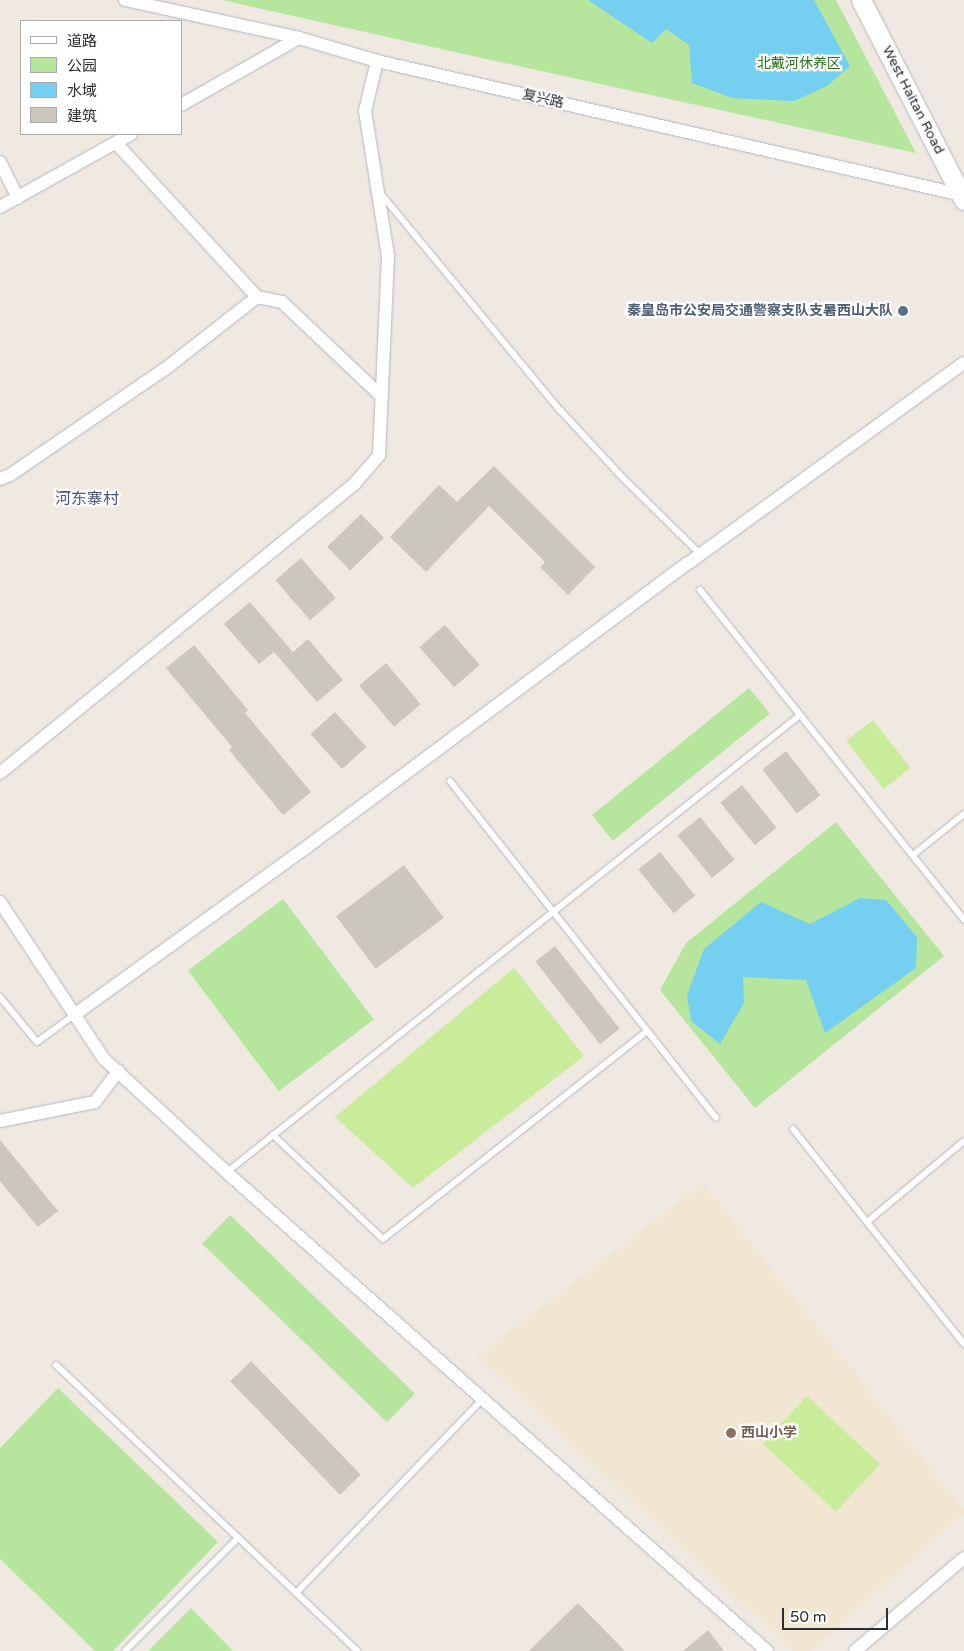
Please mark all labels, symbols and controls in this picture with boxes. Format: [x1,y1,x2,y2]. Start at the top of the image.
legend [20,20,182,135]
text: 道路 [67,32,97,50]
street label: West Haitan Road [878,43,948,157]
park label: 北戴河休养区 [757,56,841,72]
text: 公园 [67,57,97,75]
text: 水域 [67,82,97,100]
street label: 复兴路 [521,86,565,112]
text: 建筑 [67,107,97,125]
place label: 秦皇岛市公安局交通警察支队支暑西山大队 [627,303,893,319]
marker: 秦皇岛市公安局交通警察支队支暑西山大队 [897,305,909,317]
district label: 河东寨村 [55,489,119,509]
place label: 西山小学 [741,1425,797,1441]
marker: 西山小学 [725,1427,737,1439]
scale bar [784,1598,890,1630]
text: 50 m [790,1608,827,1626]

